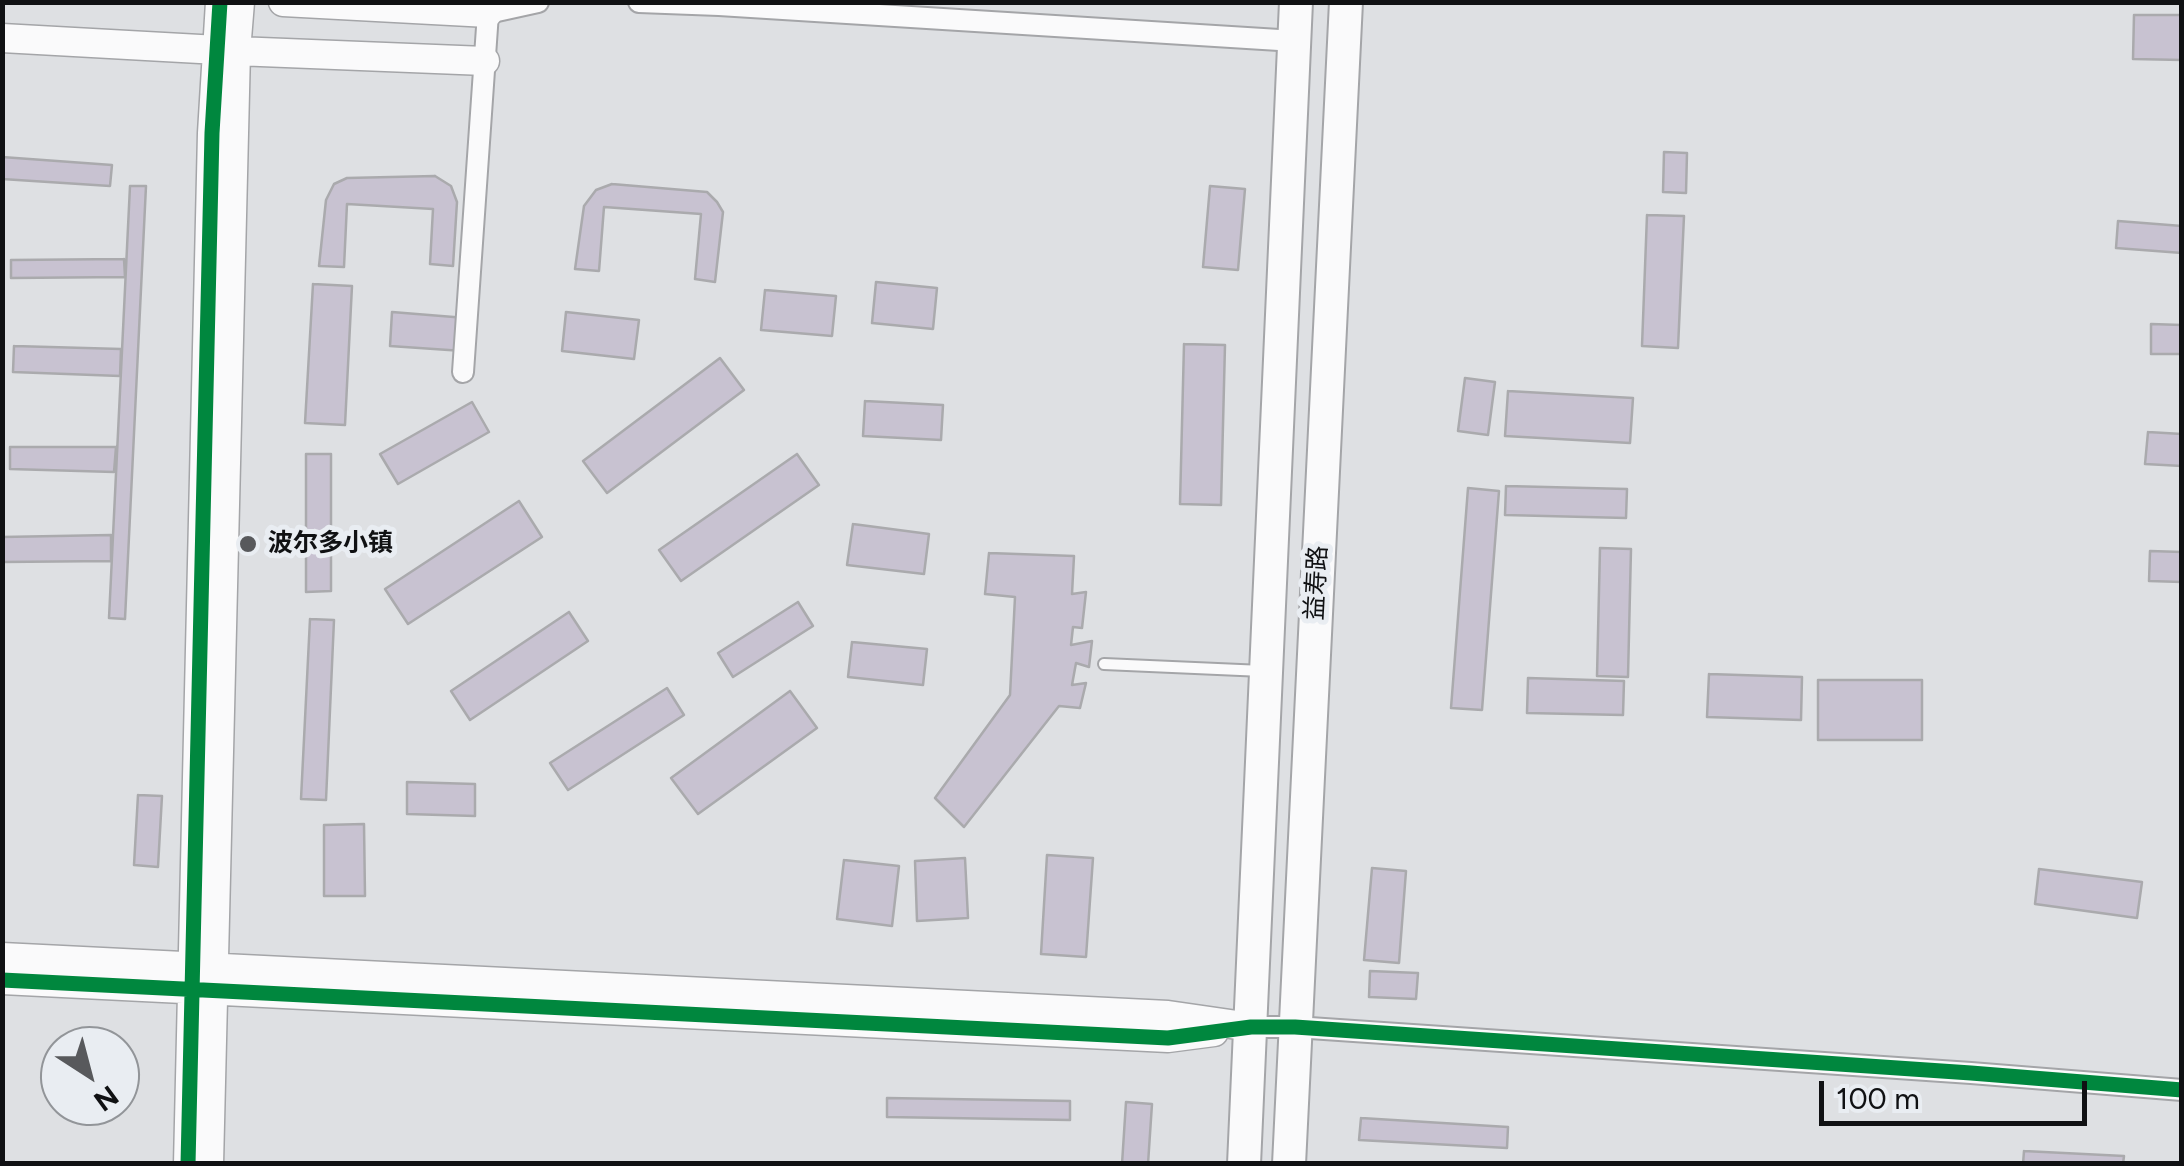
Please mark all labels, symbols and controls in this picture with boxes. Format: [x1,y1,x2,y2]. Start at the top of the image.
place label: 波尔多小镇 [268,529,393,559]
marker: 波尔多小镇 [237,533,259,555]
street label: 益寿路 [1300,545,1334,621]
north arrow [40,1026,140,1126]
scale bar [1824,1061,2092,1123]
text: N [88,1079,125,1119]
text: 100 m [1836,1080,1920,1117]

